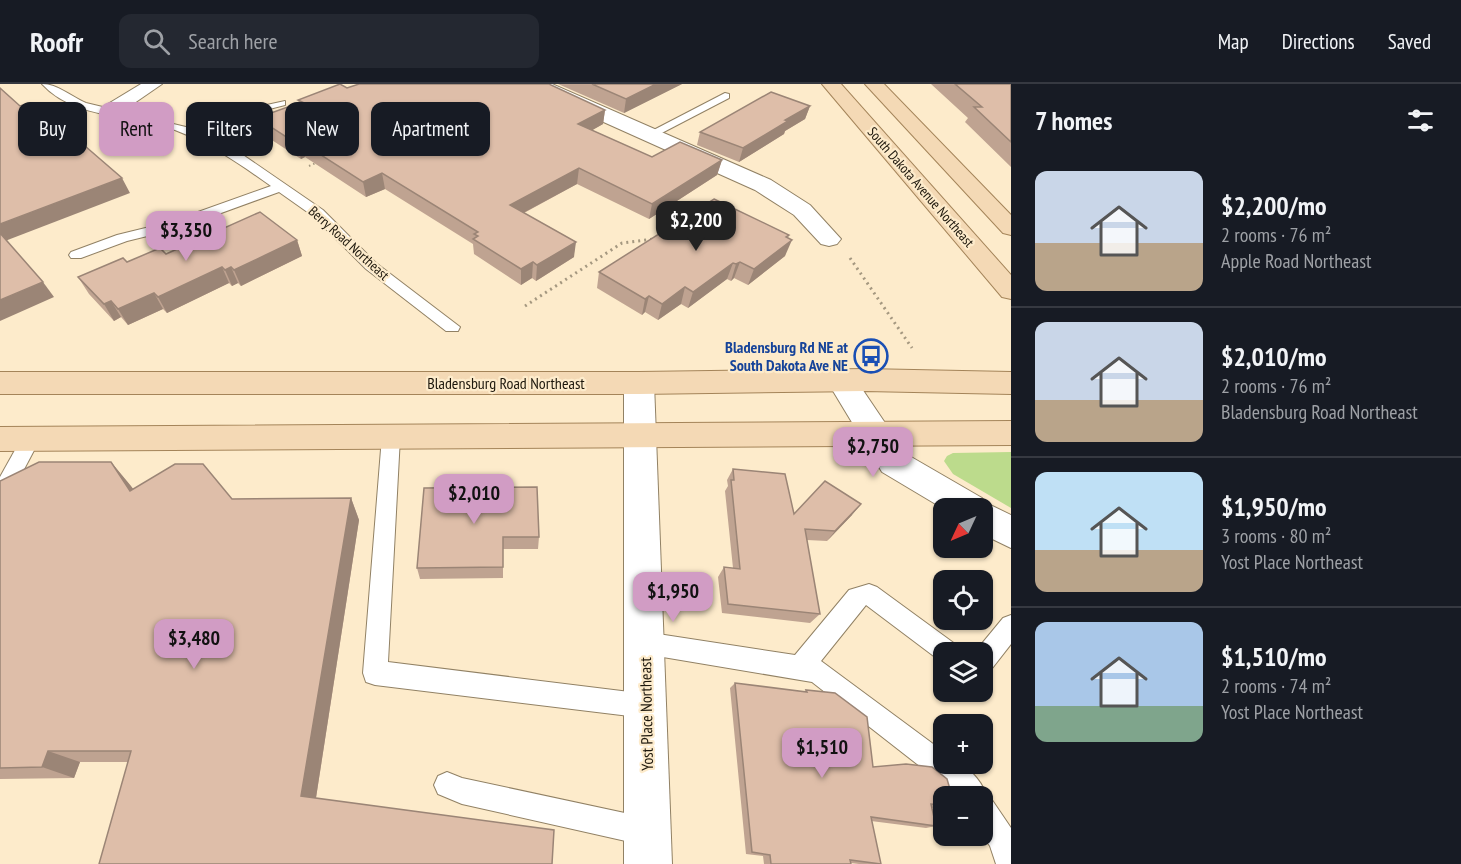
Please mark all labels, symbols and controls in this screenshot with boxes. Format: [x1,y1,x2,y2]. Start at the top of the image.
search box [119,14,539,68]
text: Roofr [30,23,83,60]
icon: search [140,25,173,58]
text: Search here [188,27,278,55]
text: Map [1218,28,1249,55]
text: Directions [1282,28,1355,55]
text: Saved [1388,28,1431,55]
chip: Buy [18,102,87,156]
chip: Rent [99,102,174,156]
chip: Filters [186,102,273,156]
chip: New [285,102,359,156]
chip: Apartment [371,102,490,156]
text: 7 homes [1035,104,1112,137]
icon: filters [1404,104,1437,137]
street label: South Dakota Avenue Northeast [864,123,978,251]
text: $2,200/mo [1221,189,1327,222]
icon: home [1083,195,1155,267]
pin: $2,200 [647,201,745,252]
street label: Berry Road Northeast [305,202,393,284]
text: $2,200 [670,207,722,233]
pin: $3,350 [137,211,235,262]
text: $3,350 [160,217,212,243]
text: 2 rooms · 76 m² [1221,222,1331,248]
text: Apple Road Northeast [1221,248,1372,274]
place label: Bladensburg Rd NE at South Dakota Ave NE [725,337,848,375]
bus stop icon: Bladensburg Rd NE at South Dakota Ave NE [853,338,889,374]
text: $2,010/mo [1221,340,1327,373]
icon: home [1083,346,1155,418]
street label: Bladensburg Road Northeast [427,373,585,393]
text: 2 rooms · 76 m² [1221,373,1331,399]
text: Bladensburg Road Northeast [1221,399,1418,425]
pin: $2,750 [824,427,922,478]
text: $2,750 [847,433,899,459]
pin: $2,010 [425,474,523,525]
text: $2,010 [448,480,500,506]
text: $1,950/mo [1221,490,1327,523]
icon: home [1083,496,1155,568]
north arrow [933,498,993,558]
map controls [933,498,993,846]
text: 3 rooms · 80 m² [1221,523,1331,549]
text: Yost Place Northeast [1221,549,1363,575]
button: locate [933,570,993,630]
pin: $1,950 [624,572,722,623]
text: $1,950 [647,578,699,604]
pin: $3,480 [145,619,243,670]
text: $3,480 [168,625,220,651]
text: $1,510/mo [1221,640,1327,673]
button: layers [933,642,993,702]
icon: home [1083,646,1155,718]
street label: Yost Place Northeast [635,656,657,771]
text: 2 rooms · 74 m² [1221,673,1331,699]
text: Yost Place Northeast [1221,699,1363,725]
button: + [933,714,993,774]
pin: $1,510 [773,728,871,779]
text: $1,510 [796,734,848,760]
button: − [933,786,993,846]

